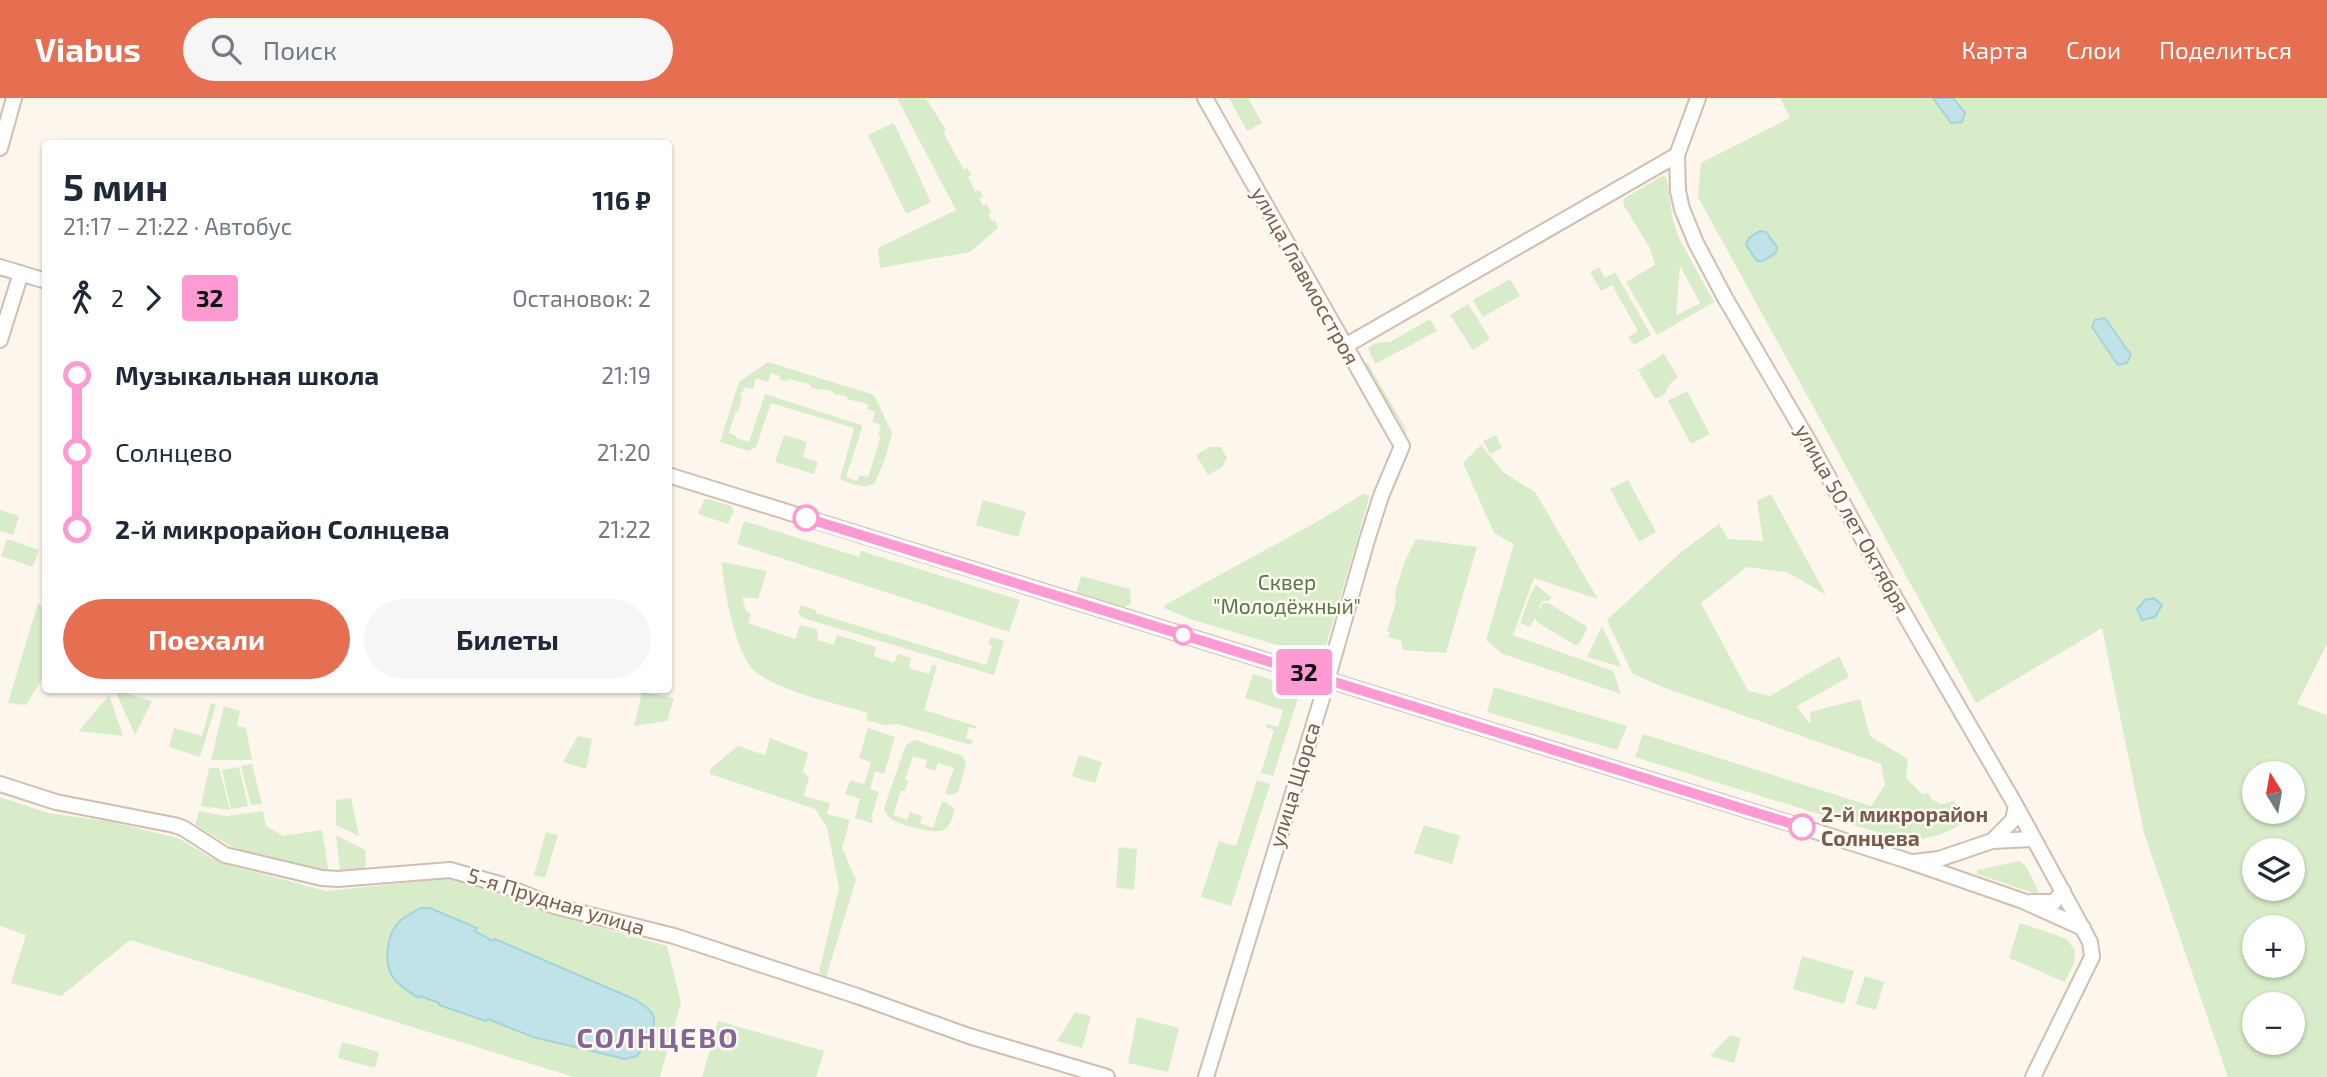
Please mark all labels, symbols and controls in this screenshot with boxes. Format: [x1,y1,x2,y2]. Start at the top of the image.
search box [183,18,673,81]
text: Viabus [35,29,141,69]
icon: search [207,30,245,68]
text: Поиск [263,34,337,65]
text: Карта [1961,35,2028,64]
text: Слои [2066,35,2121,64]
text: Поделиться [2159,35,2292,64]
text: 5 мин [63,163,168,209]
street label: улица Главмосстроя [1246,182,1366,369]
text: 116 ₽ [592,184,651,215]
text: 21:17 – 21:22 · Автобус [63,212,292,240]
icon: walk [63,279,101,317]
icon: forward [134,279,172,317]
text: 32 [196,283,224,312]
text: 2 [111,284,124,312]
text: Остановок: 2 [512,284,651,312]
text: Музыкальная школа [115,359,379,390]
text: 21:19 [601,361,651,389]
street label: улица 50 лет Октября [1790,419,1916,618]
text: Солнцево [115,436,233,467]
text: 21:20 [597,438,651,466]
unlabelled marker [793,505,819,531]
text: 2-й микрорайон Солнцева [115,513,450,544]
text: 21:22 [598,515,651,543]
park label: Сквер "Молодёжный" [1213,569,1361,618]
button: Поехали [63,599,350,679]
button: Билеты [364,599,651,679]
unlabelled marker [1173,625,1193,645]
line badge: 32 [1272,649,1336,695]
text: 32 [1290,657,1318,686]
street label: улица Щорса [1263,719,1325,850]
north arrow [2242,761,2305,824]
map controls [2242,761,2305,1055]
place label: 2-й микрорайон Солнцева [1821,801,1988,850]
marker: 2-й микрорайон Солнцева [1789,814,1815,840]
button: layers [2242,838,2305,901]
street label: 5-я Прудная улица [464,862,648,940]
button: + [2242,915,2305,978]
button: − [2242,992,2305,1055]
district label: СОЛНЦЕВО [576,1020,740,1054]

